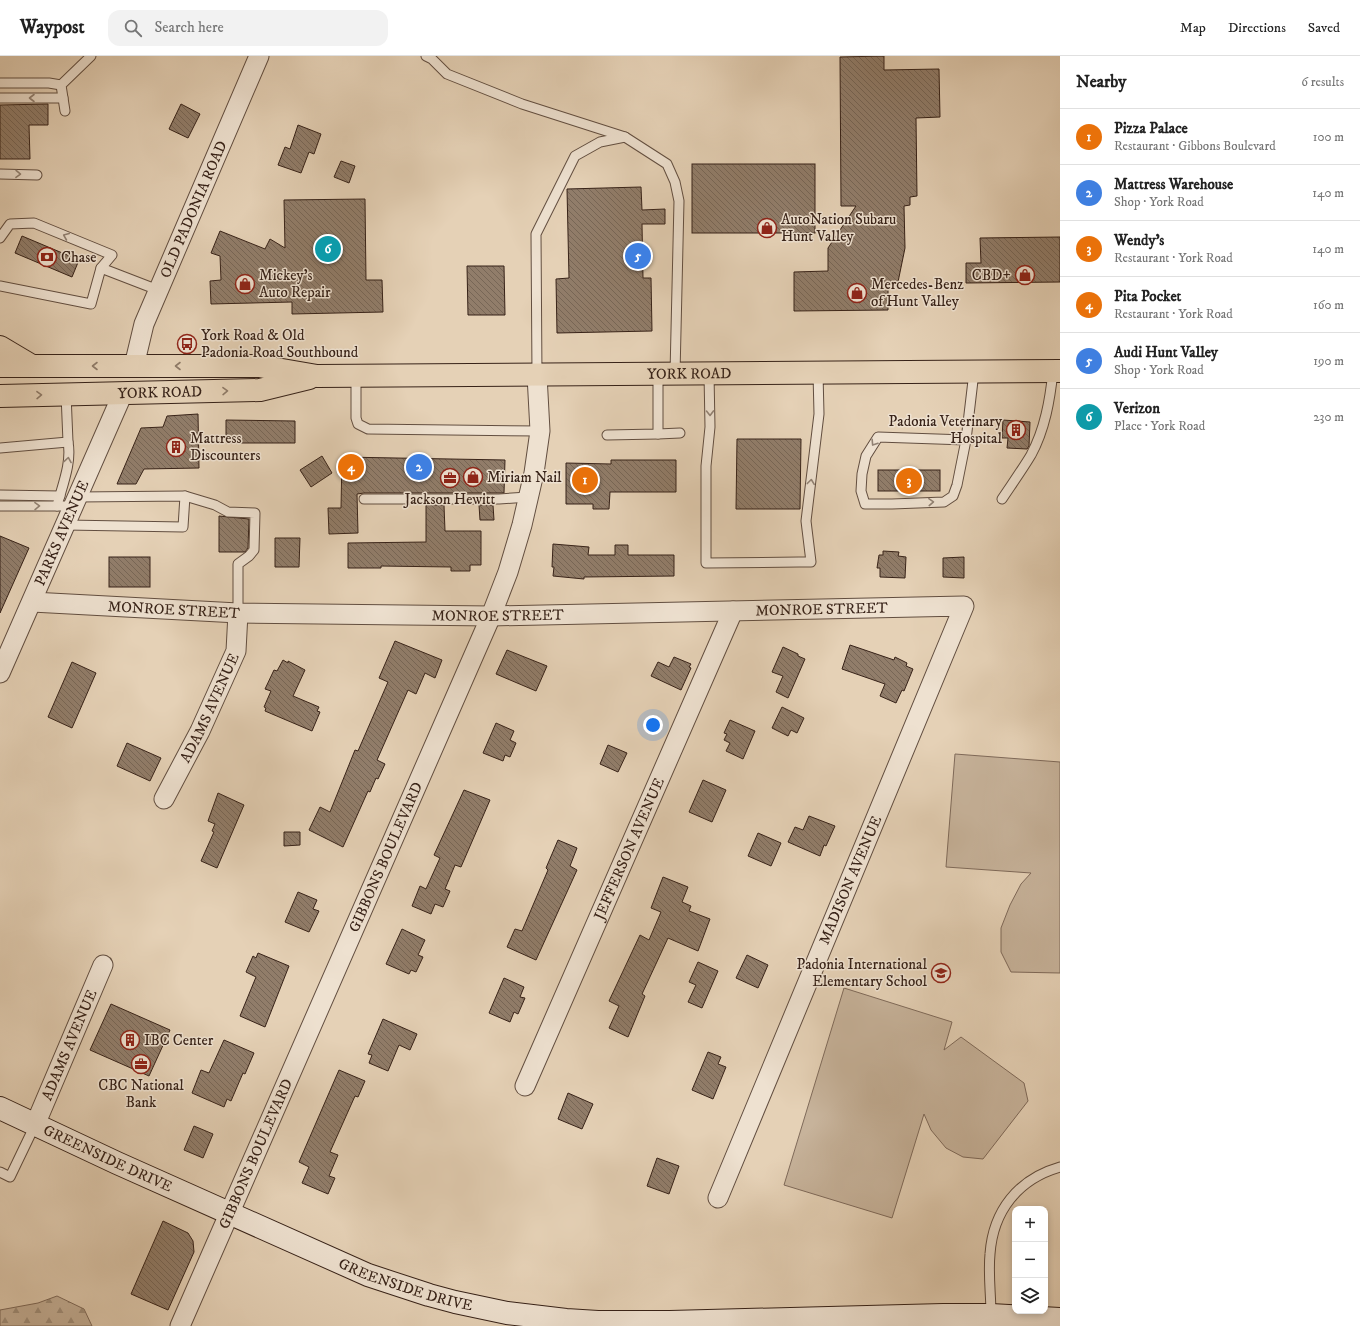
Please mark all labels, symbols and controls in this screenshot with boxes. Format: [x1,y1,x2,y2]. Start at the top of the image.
search box [108,10,388,46]
text: Waypost [20,16,84,39]
icon: search [122,17,144,39]
text: Search here [154,18,224,37]
text: Map [1180,19,1206,37]
text: Directions [1228,19,1286,37]
text: Saved [1308,19,1340,37]
text: Nearby [1076,71,1126,93]
text: 6 results [1301,74,1344,90]
one-way arrow [29,94,35,102]
text: Pizza Palace [1114,119,1188,138]
text: 1 [1087,129,1091,145]
text: 100 m [1313,129,1344,145]
street label: OLD PADONIA ROAD [156,138,232,281]
text: Restaurant · Gibbons Boulevard [1114,138,1276,154]
one-way arrow [15,170,21,178]
text: Mattress Warehouse [1114,175,1233,194]
text: 2 [1086,185,1092,201]
text: 140 m [1312,185,1344,201]
text: Shop · York Road [1114,194,1204,210]
place label: AutoNation Subaru Hunt Valley [781,210,896,246]
shop icon: AutoNation Subaru Hunt Valley [756,217,778,239]
text: Wendy's [1114,231,1164,250]
one-way arrow [63,233,70,241]
pin: 6 [315,234,341,264]
pin: 5 [625,241,651,271]
text: 3 [1087,241,1091,257]
text: 140 m [1312,241,1344,257]
bank icon: Chase [36,246,58,268]
place label: Chase [61,248,96,267]
text: Restaurant · York Road [1114,250,1233,266]
shop icon: CBD+ [1014,264,1036,286]
place label: Mickey’s Auto Repair [259,266,331,302]
place label: CBD+ [972,266,1011,285]
shop icon: Mickey’s Auto Repair [234,273,256,295]
place label: Mercedes-Benz of Hunt Valley [871,275,964,311]
shop icon: Mercedes-Benz of Hunt Valley [846,282,868,304]
text: Pita Pocket [1114,287,1181,306]
text: 4 [1085,297,1093,313]
text: 160 m [1313,297,1344,313]
text: Restaurant · York Road [1114,306,1233,322]
place label: York Road & Old Padonia Road Southbound [201,326,359,362]
bus stop icon: York Road & Old Padonia Road Southbound [176,333,198,355]
text: Audi Hunt Valley [1114,343,1218,362]
text: 5 [1086,353,1092,369]
text: 190 m [1313,353,1344,369]
one-way arrow [92,362,98,370]
one-way arrow [175,362,181,370]
text: Shop · York Road [1114,362,1204,378]
street label: YORK ROAD [647,364,731,384]
street label: YORK ROAD [118,382,202,403]
one-way arrow [222,387,228,395]
one-way arrow [36,391,42,399]
text: Verizon [1114,399,1160,418]
text: 6 [1086,409,1092,425]
text: 230 m [1313,409,1344,425]
one-way arrow [706,410,714,416]
place label: Padonia Veterinary Hospital [889,412,1003,448]
text: Place · York Road [1114,418,1205,434]
building icon: Padonia Veterinary Hospital [1005,419,1027,441]
place label: Mattress Discounters [190,429,260,465]
building icon: Mattress Discounters [165,436,187,458]
one-way arrow [871,439,879,446]
pin: 4 [338,452,364,482]
pin: 2 [406,452,432,482]
one-way arrow [63,457,72,463]
pin: 1 [572,465,598,495]
shop icon: Miriam Nail [462,466,484,488]
pin: 3 [896,466,922,496]
office icon: Jackson Hewitt [439,467,461,489]
place label: Miriam Nail [487,468,562,487]
street label: PARKS AVENUE [31,477,94,589]
one-way arrow [806,479,815,485]
place label: Jackson Hewitt [403,490,496,509]
one-way arrow [928,498,934,507]
one-way arrow [34,502,40,510]
street label: MONROE STREET [107,597,241,623]
street label: MONROE STREET [755,599,889,620]
street label: MONROE STREET [431,605,565,626]
street label: ADAMS AVENUE [176,650,244,766]
your location [643,715,663,735]
street label: JEFFERSON AVENUE [589,775,669,925]
street label: GIBBONS BOULEVARD [345,779,427,935]
street label: MADISON AVENUE [815,813,886,947]
place label: Padonia International Elementary School [796,955,927,991]
school or university icon: Padonia International Elementary School [930,962,952,984]
street label: ADAMS AVENUE [38,986,102,1103]
building icon: IBC Center [119,1029,141,1051]
place label: IBC Center [144,1031,214,1050]
office icon: CBC National Bank [130,1053,152,1075]
place label: CBC National Bank [98,1076,184,1112]
street label: GIBBONS BOULEVARD [215,1076,297,1232]
street label: GREENSIDE DRIVE [40,1121,176,1197]
map controls [1012,1206,1048,1314]
button: + [1012,1206,1048,1242]
button: − [1012,1242,1048,1278]
street label: GREENSIDE DRIVE [335,1254,475,1316]
button: layers [1012,1278,1048,1314]

